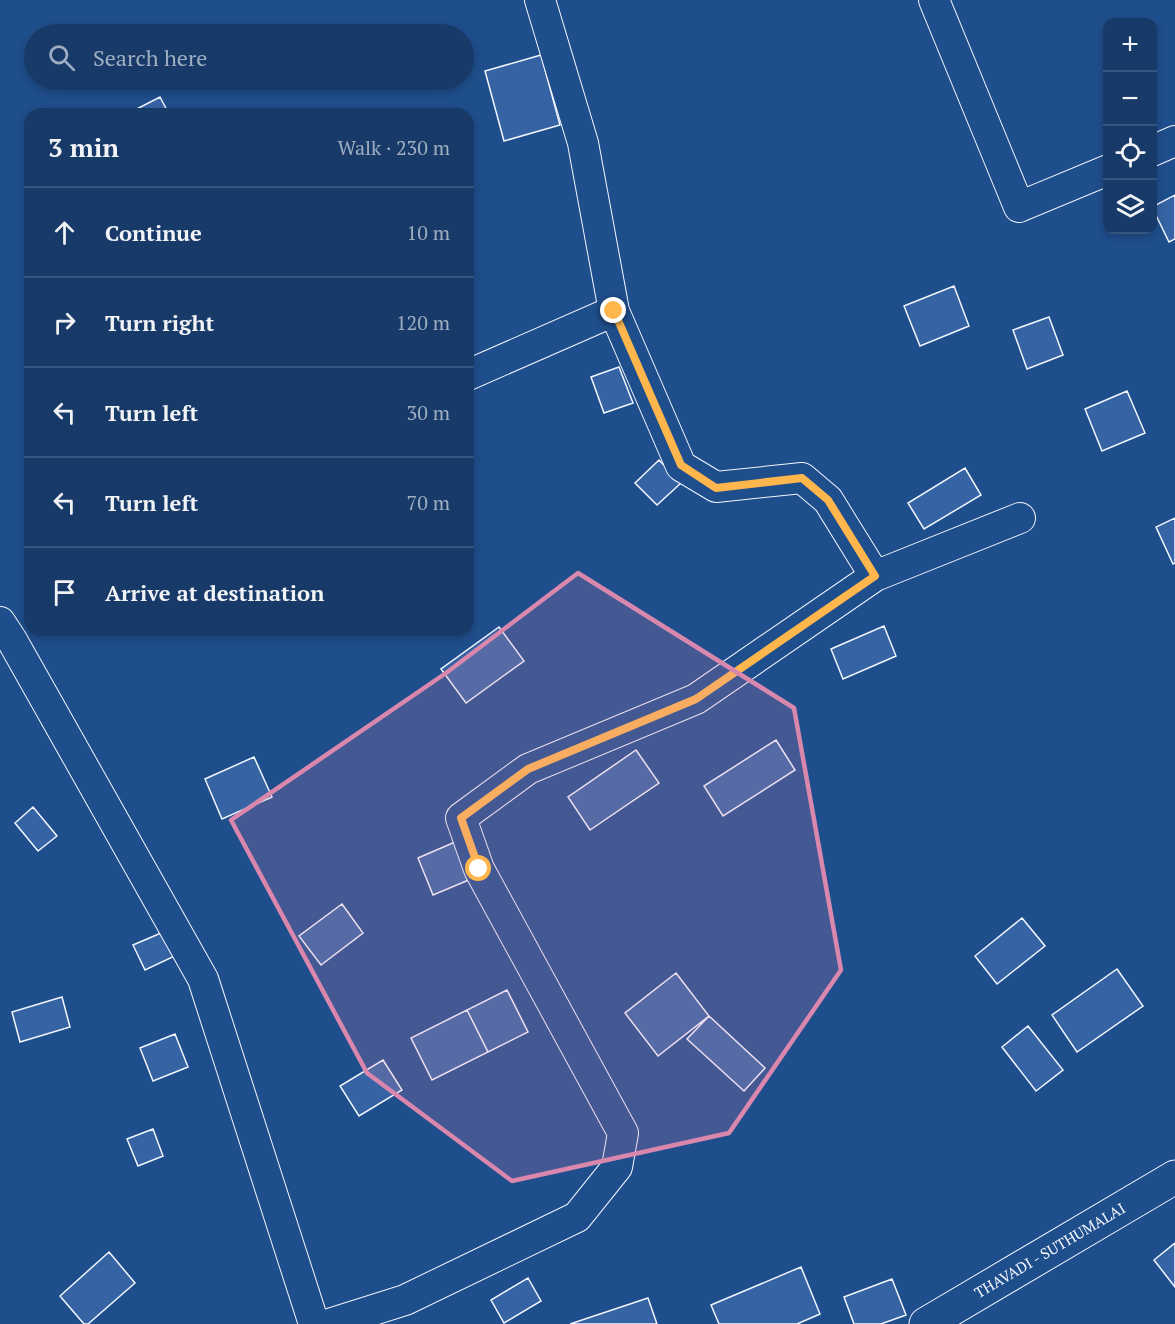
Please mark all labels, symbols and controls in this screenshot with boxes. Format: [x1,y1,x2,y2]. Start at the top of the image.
map controls [1103,18,1157,234]
button: + [1103,18,1157,72]
search box [24,24,474,90]
icon: search [45,41,78,74]
text: Search here [93,43,207,72]
button: − [1103,72,1157,126]
button: locate [1103,126,1157,180]
text: 3 min [48,130,119,164]
text: Walk · 230 m [338,134,450,161]
button: layers [1103,180,1157,234]
icon: ahead [48,216,81,249]
text: Continue [105,218,202,247]
text: 10 m [407,219,450,246]
route end [600,297,626,323]
icon: right [48,306,81,339]
text: Turn right [105,308,214,337]
text: 120 m [396,309,450,336]
icon: left [48,396,81,429]
text: Turn left [105,398,198,427]
text: 30 m [407,399,450,426]
icon: left [48,486,81,519]
text: Turn left [105,488,198,517]
text: 70 m [407,489,450,516]
icon: arrive [48,576,81,609]
text: Arrive at destination [105,578,324,607]
route start [465,855,491,881]
street label: THAVADI - SUTHUMALAI [970,1198,1129,1302]

